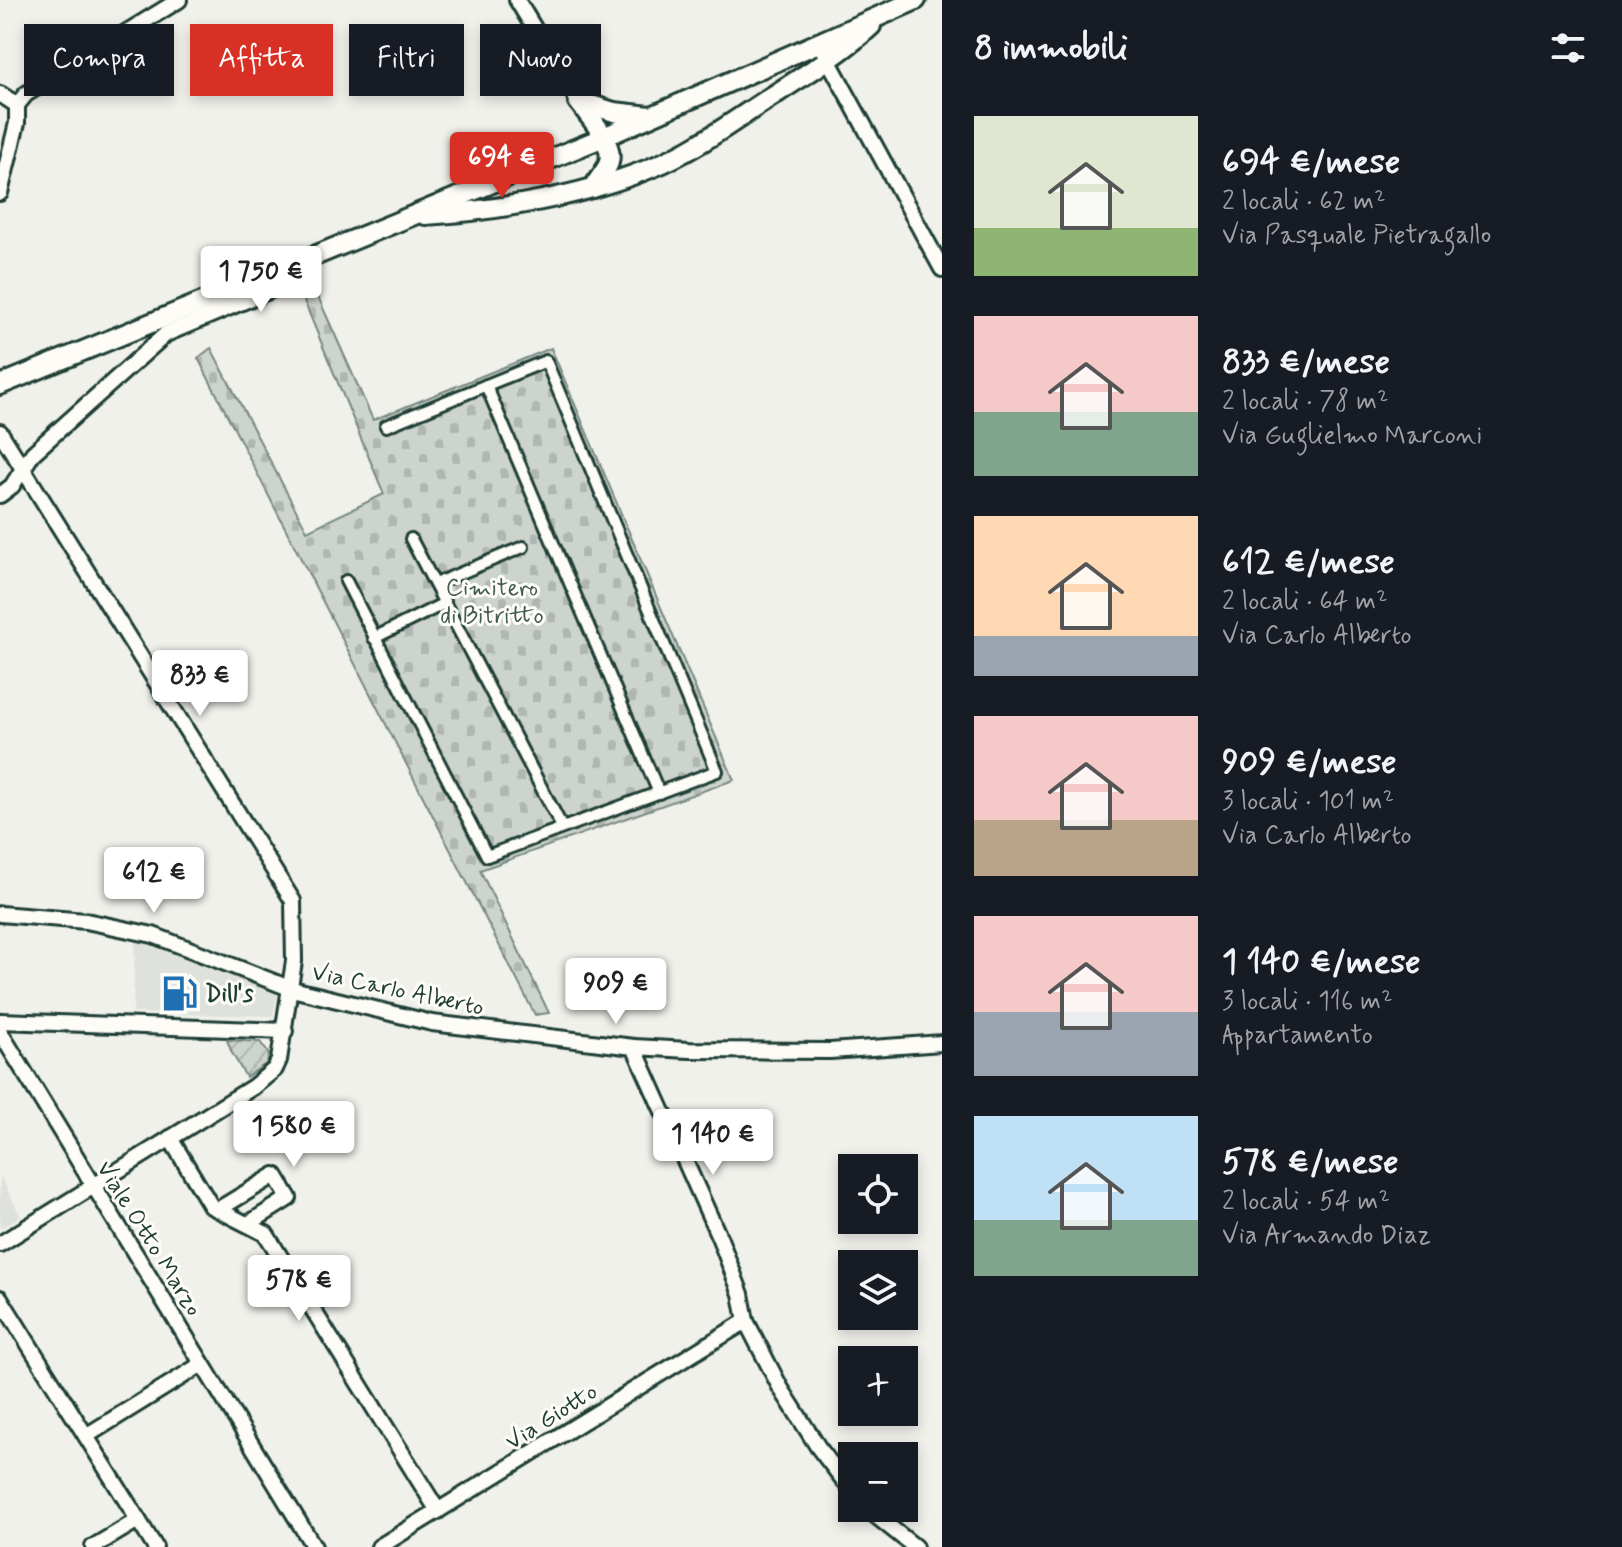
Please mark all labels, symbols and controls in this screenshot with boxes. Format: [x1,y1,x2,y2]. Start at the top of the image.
chip: Compra [24,24,174,96]
chip: Affitta [190,24,333,96]
chip: Filtri [349,24,464,96]
chip: Nuovo [480,24,601,96]
text: 8 immobili [974,26,1128,71]
icon: filters [1546,26,1590,70]
pin: 694 € [446,132,558,200]
text: 694 €/mese [1222,140,1400,185]
text: 694 € [468,141,536,175]
icon: home [1038,148,1134,244]
text: 2 locali · 62 m² [1222,185,1385,219]
text: Via Pasquale Pietragallo [1222,219,1491,253]
pin: 1 750 € [187,246,335,314]
text: 1 750 € [219,255,303,289]
text: 833 €/mese [1222,340,1390,385]
icon: home [1038,348,1134,444]
text: 2 locali · 78 m² [1222,385,1388,419]
text: Via Guglielmo Marconi [1222,419,1482,453]
text: 612 €/mese [1222,540,1395,585]
icon: home [1038,548,1134,644]
park label: Cimitero di Bitritto [440,573,544,632]
text: 2 locali · 64 m² [1222,585,1388,619]
text: Via Carlo Alberto [1222,619,1412,653]
pin: 833 € [144,650,256,718]
text: 833 € [170,659,230,693]
text: 909 €/mese [1222,740,1397,785]
icon: home [1038,748,1134,844]
text: 3 locali · 101 m² [1222,785,1394,819]
text: Via Carlo Alberto [1222,819,1412,853]
pin: 612 € [98,847,210,915]
text: 612 € [122,856,186,890]
text: 1 140 €/mese [1222,940,1421,985]
icon: home [1038,948,1134,1044]
street label: Via Carlo Alberto [309,957,487,1024]
pin: 909 € [560,958,672,1026]
text: 909 € [583,967,649,1001]
fuel station icon: Dill's [160,974,198,1012]
place label: Dill's [205,979,254,1010]
text: 3 locali · 116 m² [1222,985,1392,1019]
text: Appartamento [1222,1019,1373,1053]
pin: 1 580 € [220,1101,368,1169]
pin: 1 140 € [639,1109,787,1177]
text: 1 580 € [251,1110,337,1144]
text: 1 140 € [671,1118,755,1152]
text: 578 €/mese [1222,1140,1399,1185]
icon: home [1038,1148,1134,1244]
map controls [838,1154,918,1522]
button: locate [838,1154,918,1234]
street label: Viale Otto Marzo [89,1155,209,1322]
text: 2 locali · 54 m² [1222,1185,1390,1219]
text: Via Armando Diaz [1222,1219,1431,1253]
button: layers [838,1250,918,1330]
pin: 578 € [243,1255,355,1323]
text: 578 € [266,1264,332,1298]
button: + [838,1346,918,1426]
street label: Via Giotto [500,1377,604,1458]
button: − [838,1442,918,1522]

